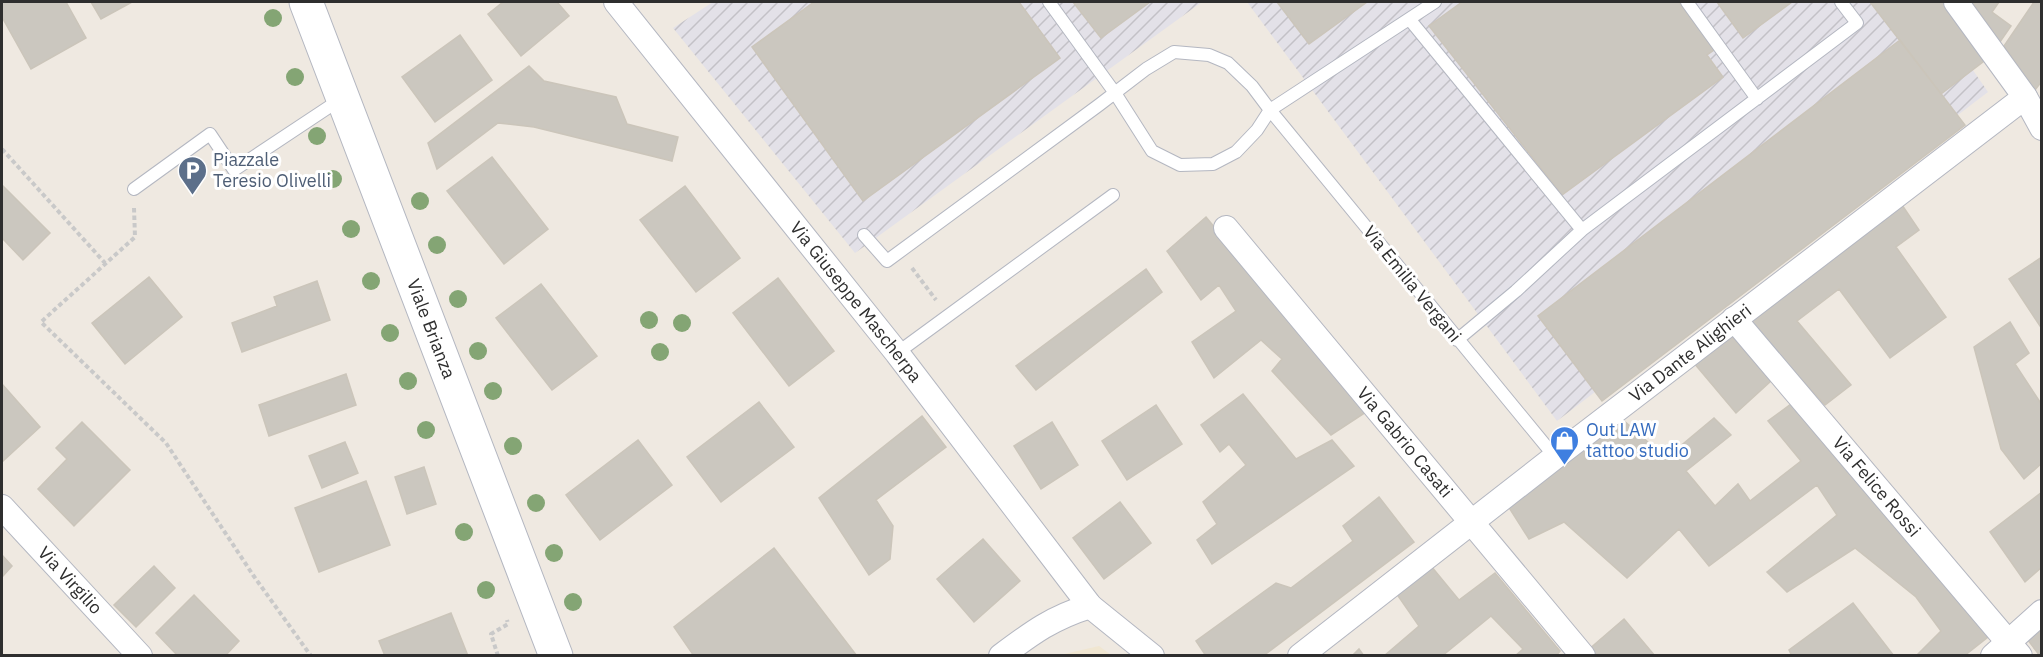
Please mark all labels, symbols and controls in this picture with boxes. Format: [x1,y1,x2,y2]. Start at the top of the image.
place label: Piazzale Teresio Olivelli [213,148,331,192]
parking icon: Piazzale Teresio Olivelli [176,154,208,196]
street label: Via Giuseppe Mascherpa [785,217,927,387]
street label: Via Emilia Vergani [1358,221,1467,347]
street label: Viale Brianza [402,276,461,382]
street label: Via Dante Alighieri [1624,299,1756,407]
street label: Via Gabrio Casati [1352,382,1458,502]
place label: Out LAW tattoo studio [1586,418,1689,462]
shop icon: Out LAW tattoo studio [1549,424,1581,466]
street label: Via Felice Rossi [1828,431,1926,541]
street label: Via Virgilio [33,541,107,619]

